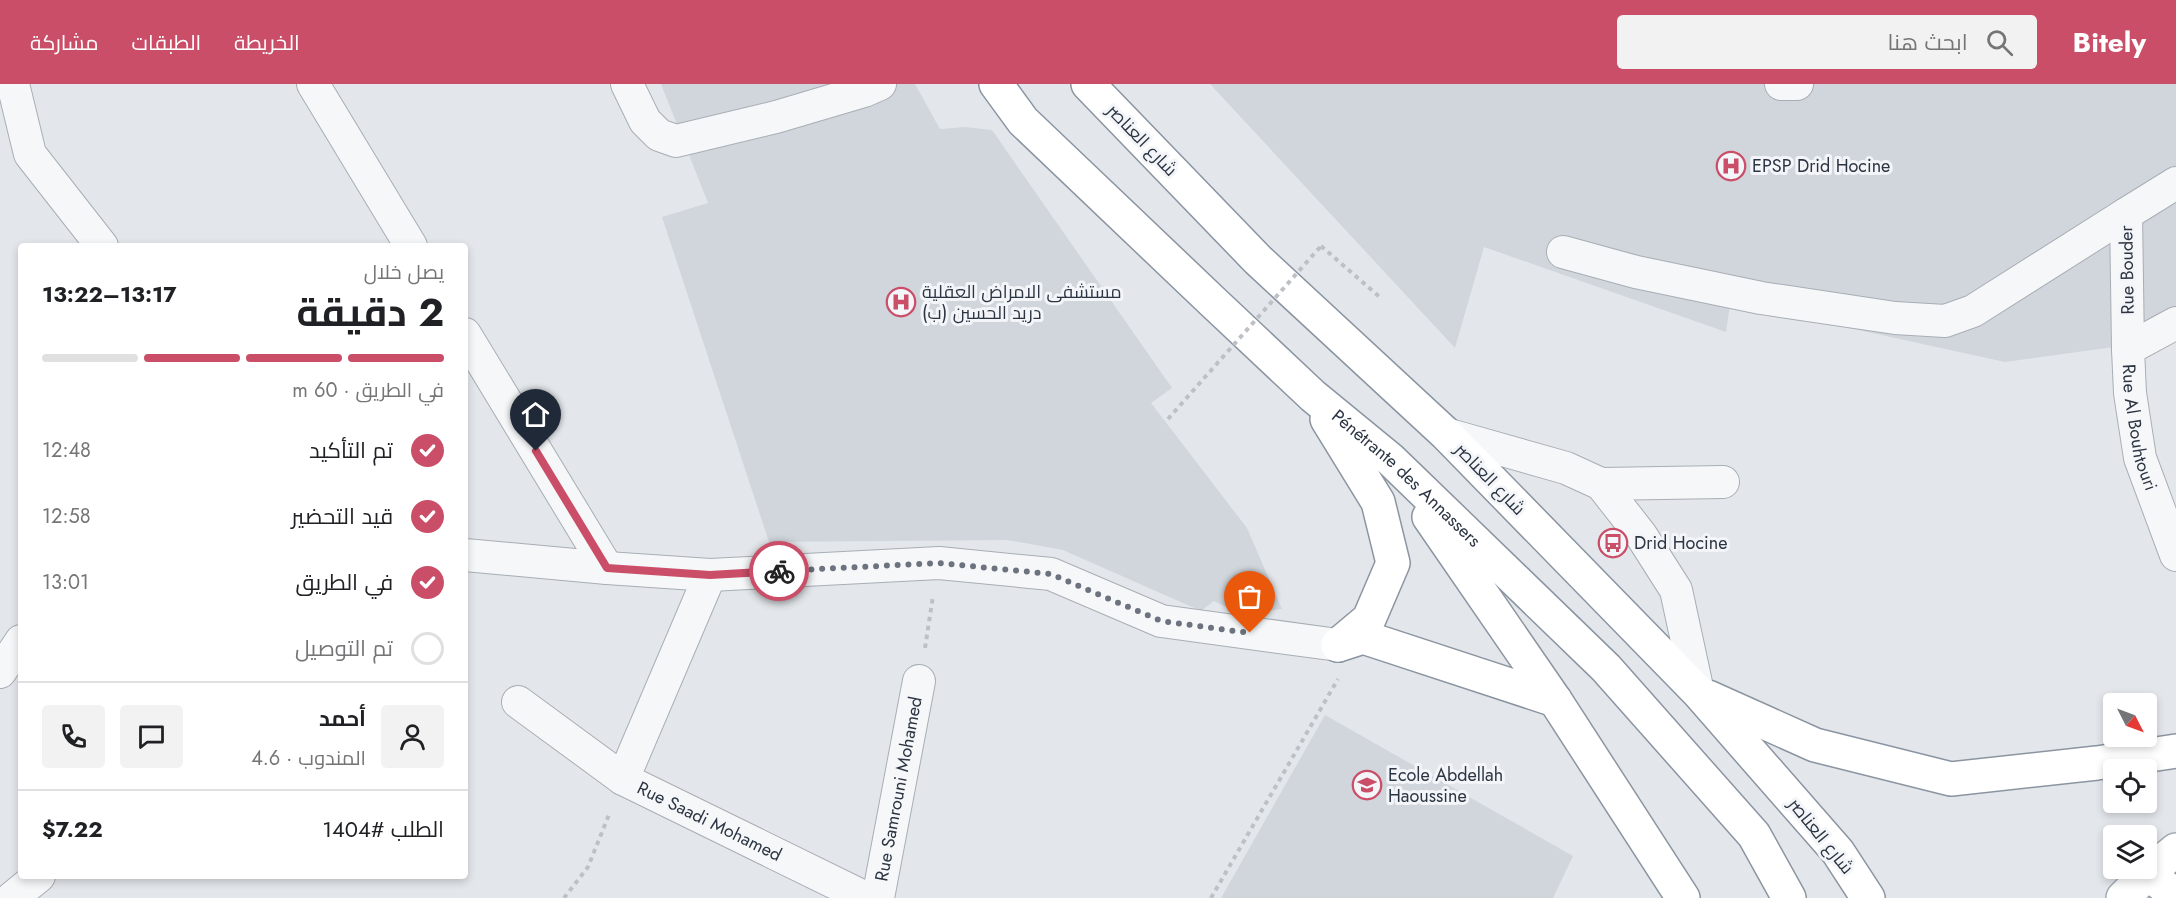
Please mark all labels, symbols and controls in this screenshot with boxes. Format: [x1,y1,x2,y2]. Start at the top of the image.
search box [1617,15,2037,69]
text: Bitely [2073,22,2146,63]
text: ابحث هنا [1887,26,1968,58]
icon: search [1983,26,2016,59]
text: مشاركة [30,28,99,58]
text: الطبقات [132,28,201,58]
text: الخريطة [234,28,300,58]
street label: شارع العناصر [1100,97,1183,182]
hospital icon: EPSP Drid Hocine [1715,150,1747,182]
place label: EPSP Drid Hocine [1752,153,1890,179]
street label: Rue Bouder [2113,224,2141,315]
text: يصل خلال [364,258,444,287]
text: 13:17–13:22 [42,278,176,310]
place label: مستشفى الامراض العقلية دريد الحسين (ب) [922,279,1122,326]
text: 2 دقيقة [296,284,444,341]
hospital icon: مستشفى الامراض العقلية دريد الحسين (ب) [885,286,917,318]
street label: Rue Al Bouhtouri [2116,363,2164,494]
text: في الطريق · 60 m [292,376,444,405]
pin [510,389,561,451]
icon: home [519,398,552,431]
street label: Pénétrante des Annassers [1326,403,1487,553]
text: تم التأكيد [309,434,393,466]
icon: check [411,434,444,467]
text: 12:48 [42,436,91,465]
street label: شارع العناصر [1448,436,1531,521]
text: قيد التحضير [291,500,393,532]
icon: check [411,500,444,533]
text: 12:58 [42,502,91,531]
bus stop icon: Drid Hocine [1597,527,1629,559]
place label: Drid Hocine [1634,530,1727,556]
courier [749,541,809,601]
icon: bike [763,555,796,588]
text: في الطريق [296,566,393,598]
icon: check [411,566,444,599]
text: 13:01 [42,568,89,597]
pin [1224,571,1275,633]
icon: bag [1233,580,1266,613]
text: تم التوصيل [295,632,393,664]
north arrow [2103,693,2157,747]
map controls [2103,693,2157,879]
street label: Rue Samrouni Mohamed [868,694,929,884]
text: أحمد [319,702,366,734]
button: phone [42,705,105,768]
button: chat [120,705,183,768]
button: person [381,705,444,768]
text: المندوب · 4.6 [251,744,366,773]
button: locate [2103,759,2157,813]
place label: Ecole Abdellah Haoussine [1388,762,1503,809]
school or university icon: Ecole Abdellah Haoussine [1351,769,1383,801]
street label: Rue Saadi Mohamed [633,775,786,868]
street label: شارع العناصر [1781,791,1860,880]
text: $7.22 [42,813,103,845]
text: الطلب #1404 [322,813,444,845]
button: layers [2103,825,2157,879]

